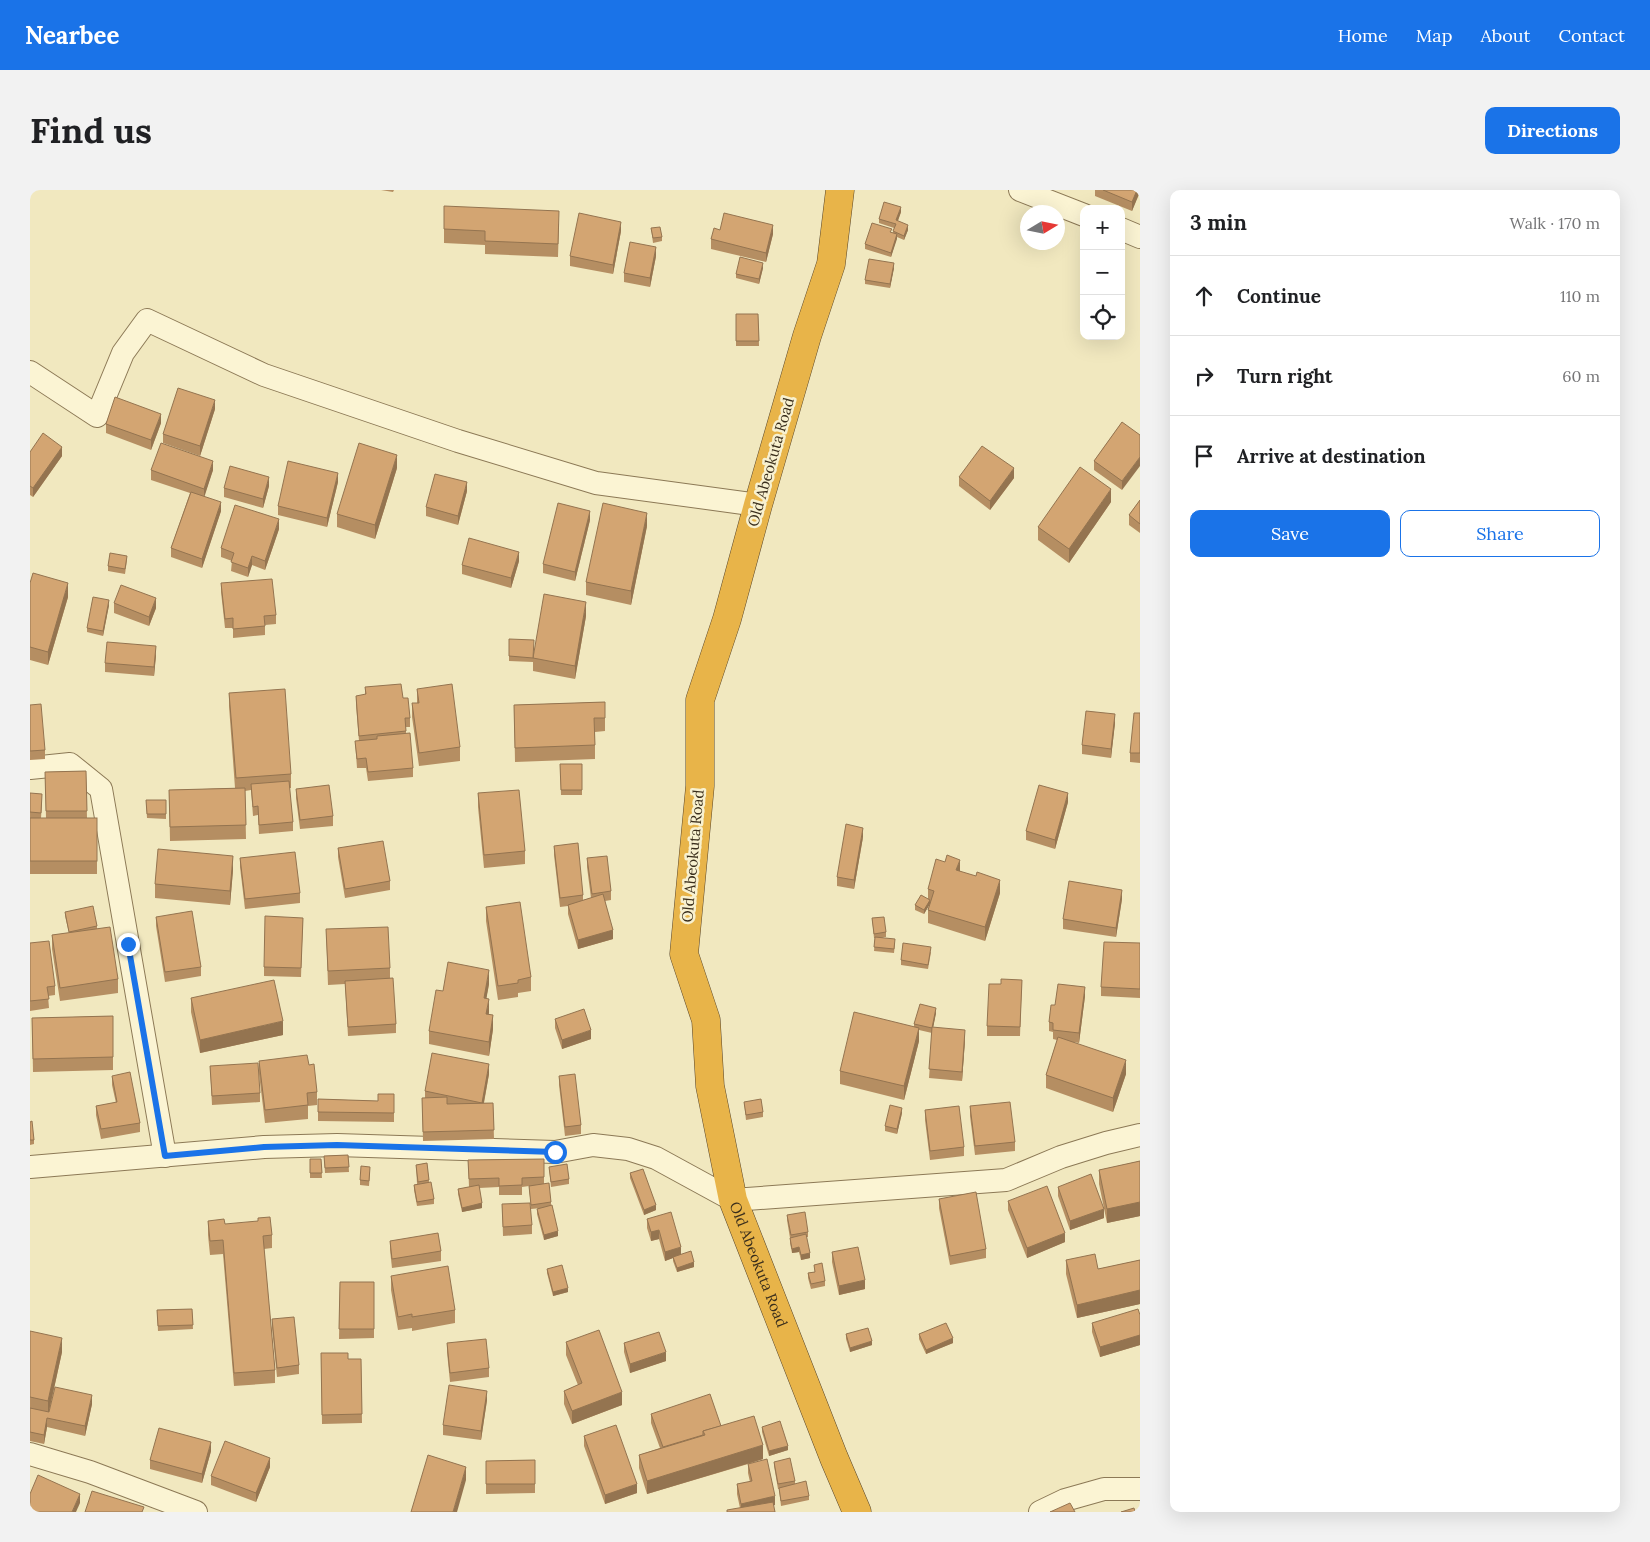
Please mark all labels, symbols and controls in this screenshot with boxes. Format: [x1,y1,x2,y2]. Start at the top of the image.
text: Nearbee [25,20,119,51]
text: Home [1338,24,1388,47]
text: Map [1416,24,1452,47]
text: About [1480,24,1530,47]
text: Contact [1558,24,1625,47]
button: Directions [1485,107,1620,154]
text: Find us [30,108,152,153]
north arrow [1020,205,1065,250]
map controls [1080,205,1125,340]
button: + [1080,205,1125,250]
text: 3 min [1190,209,1247,236]
text: Walk · 170 m [1509,213,1600,233]
button: − [1080,250,1125,295]
icon: ahead [1190,282,1218,310]
text: Continue [1237,284,1321,308]
text: 110 m [1560,286,1600,306]
button: locate [1080,295,1125,340]
icon: right [1190,362,1218,390]
text: Turn right [1237,364,1333,388]
text: 60 m [1562,366,1600,386]
street label: Old Abeokuta Road [743,395,798,528]
icon: arrive [1190,442,1218,470]
text: Arrive at destination [1237,444,1426,468]
button: Save [1190,510,1390,557]
button: Share [1400,510,1600,557]
street label: Old Abeokuta Road [677,789,708,923]
route end [117,933,140,956]
route start [544,1141,567,1164]
street label: Old Abeokuta Road [726,1199,792,1330]

